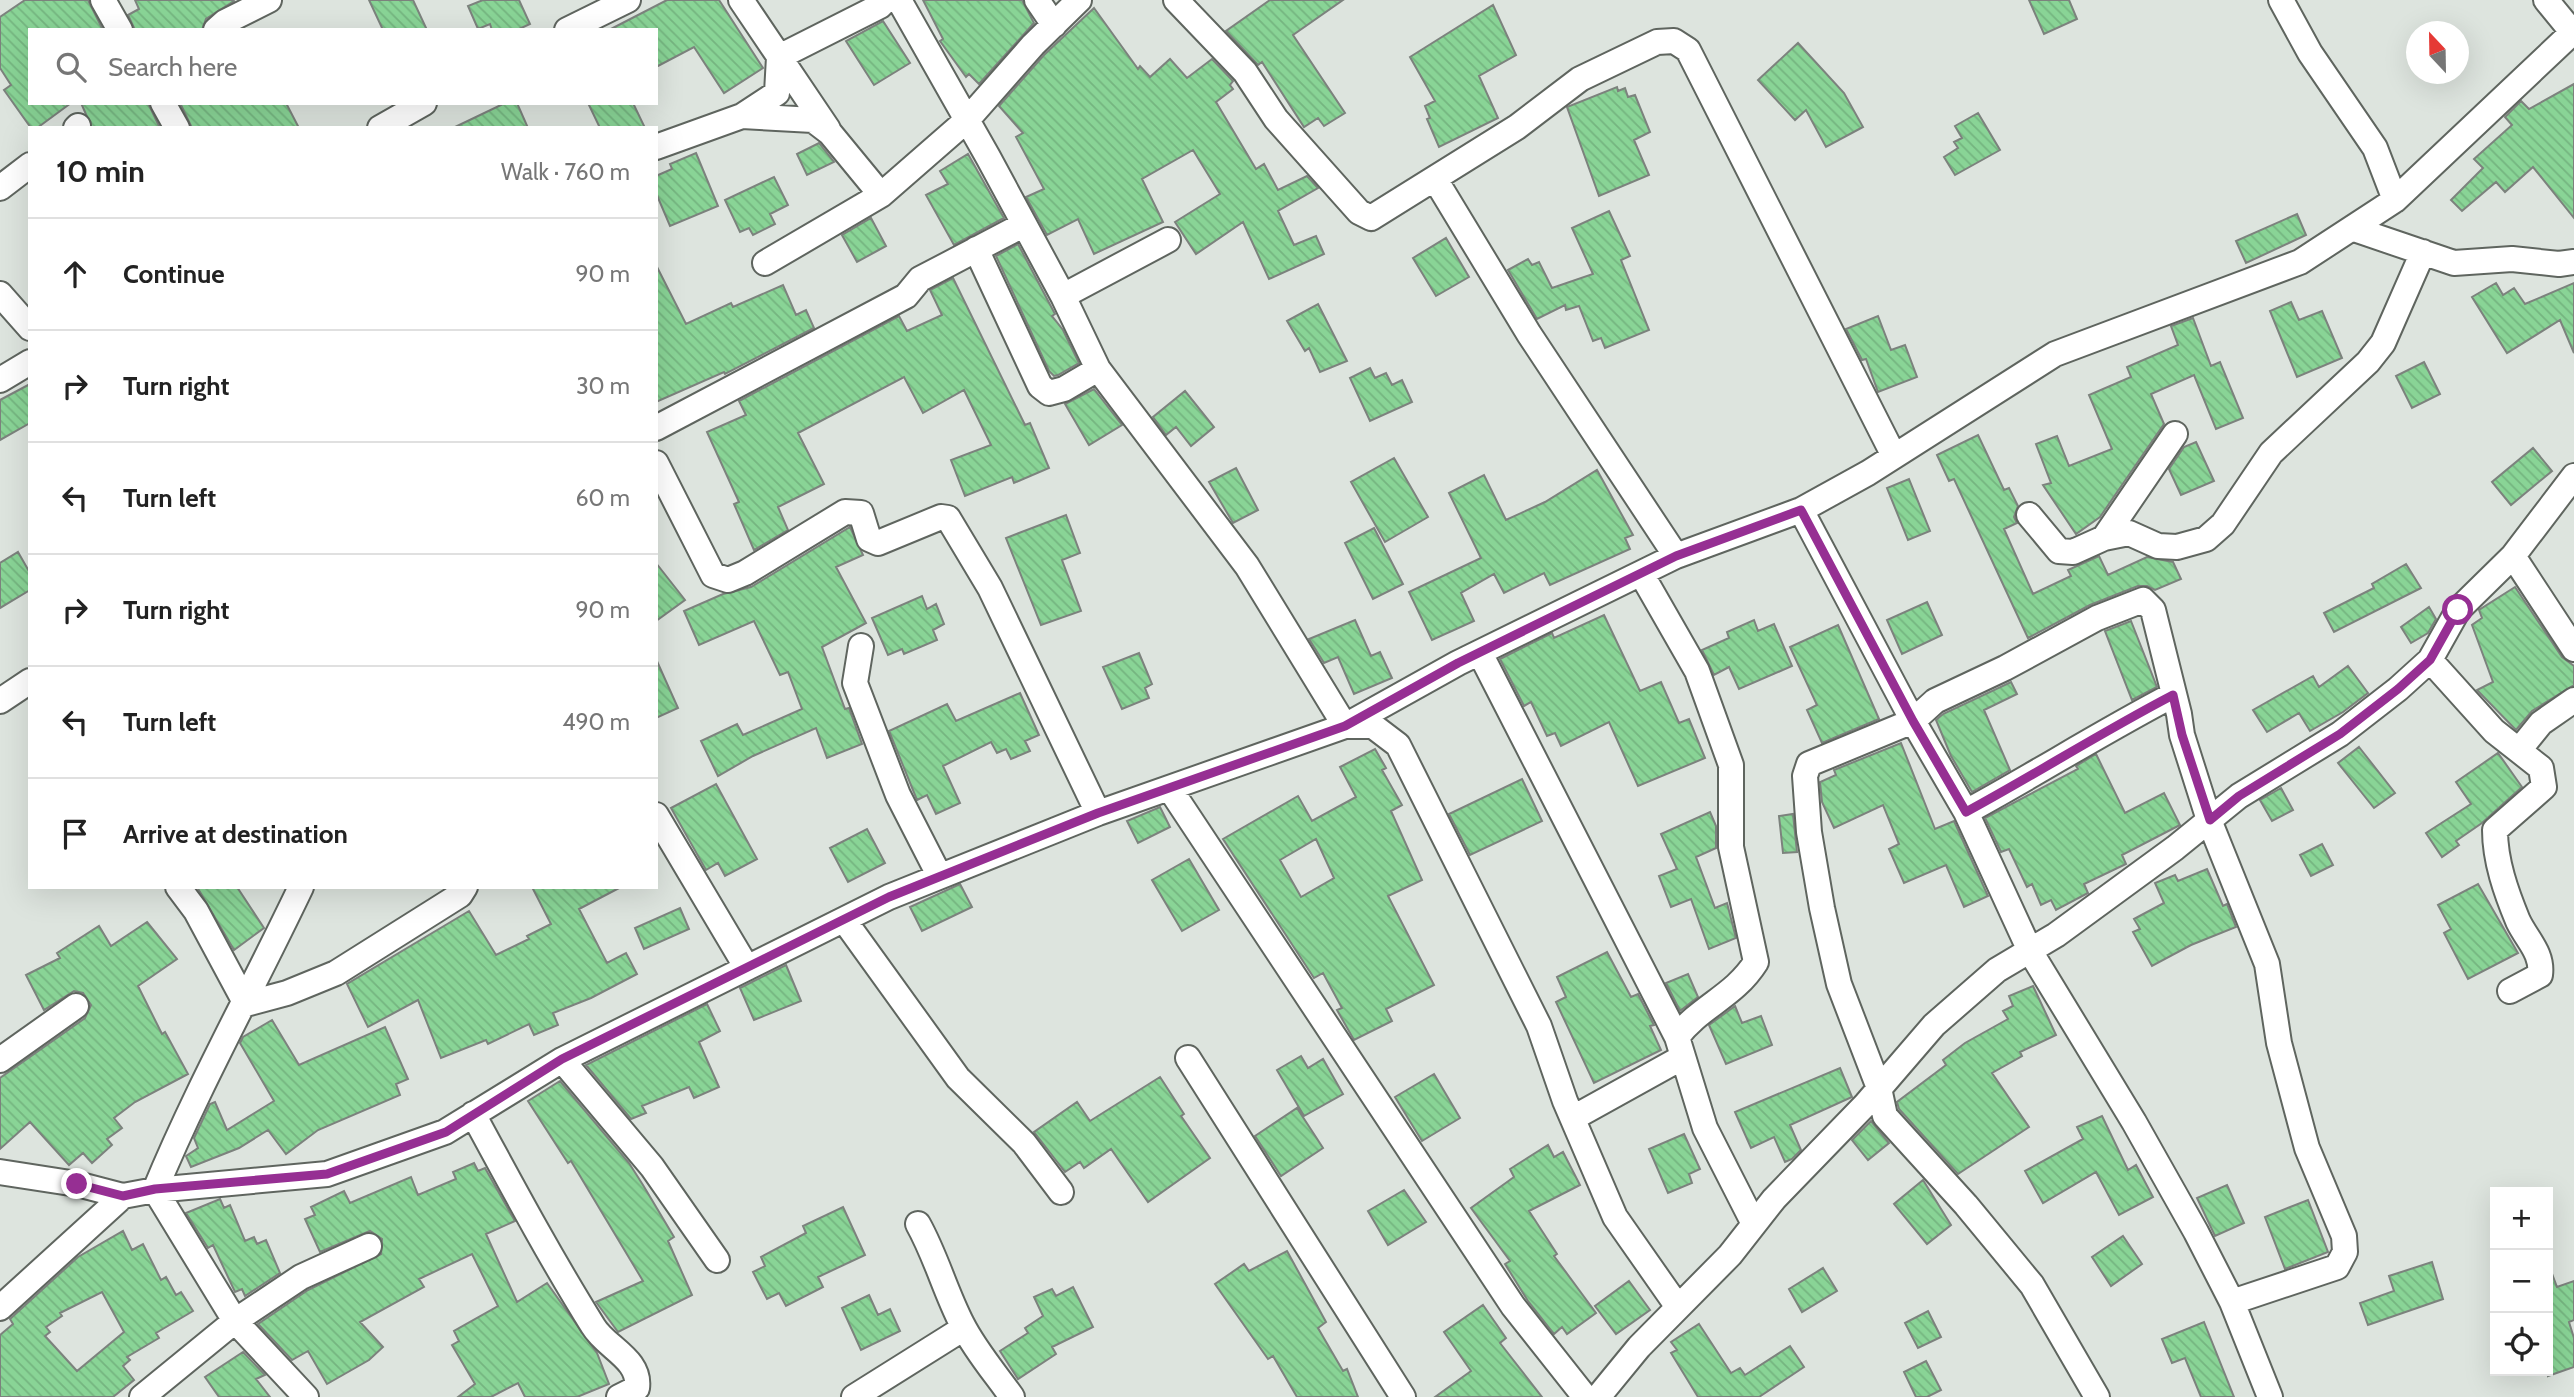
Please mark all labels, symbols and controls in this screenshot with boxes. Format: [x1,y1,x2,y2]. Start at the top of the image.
north arrow [2406,21,2469,84]
search box [28,28,658,105]
icon: search [52,48,90,86]
text: Search here [108,51,237,83]
text: 10 min [56,153,145,190]
text: Walk · 760 m [501,158,630,186]
icon: ahead [56,255,94,293]
text: Continue [123,258,225,290]
text: 90 m [576,260,630,288]
icon: right [56,367,94,405]
text: Turn right [123,370,229,402]
text: 30 m [576,372,630,400]
icon: left [56,479,94,517]
text: Turn left [123,482,216,514]
text: 60 m [576,484,630,512]
icon: right [56,591,94,629]
text: Turn right [123,594,229,626]
route start [2442,594,2473,625]
text: 90 m [576,596,630,624]
icon: left [56,703,94,741]
text: Turn left [123,706,216,738]
text: 490 m [562,708,630,736]
icon: arrive [56,815,94,853]
text: Arrive at destination [123,818,348,850]
route end [61,1168,92,1199]
map controls [2490,1187,2553,1376]
button: + [2490,1187,2553,1250]
button: − [2490,1250,2553,1313]
button: locate [2490,1313,2553,1376]

